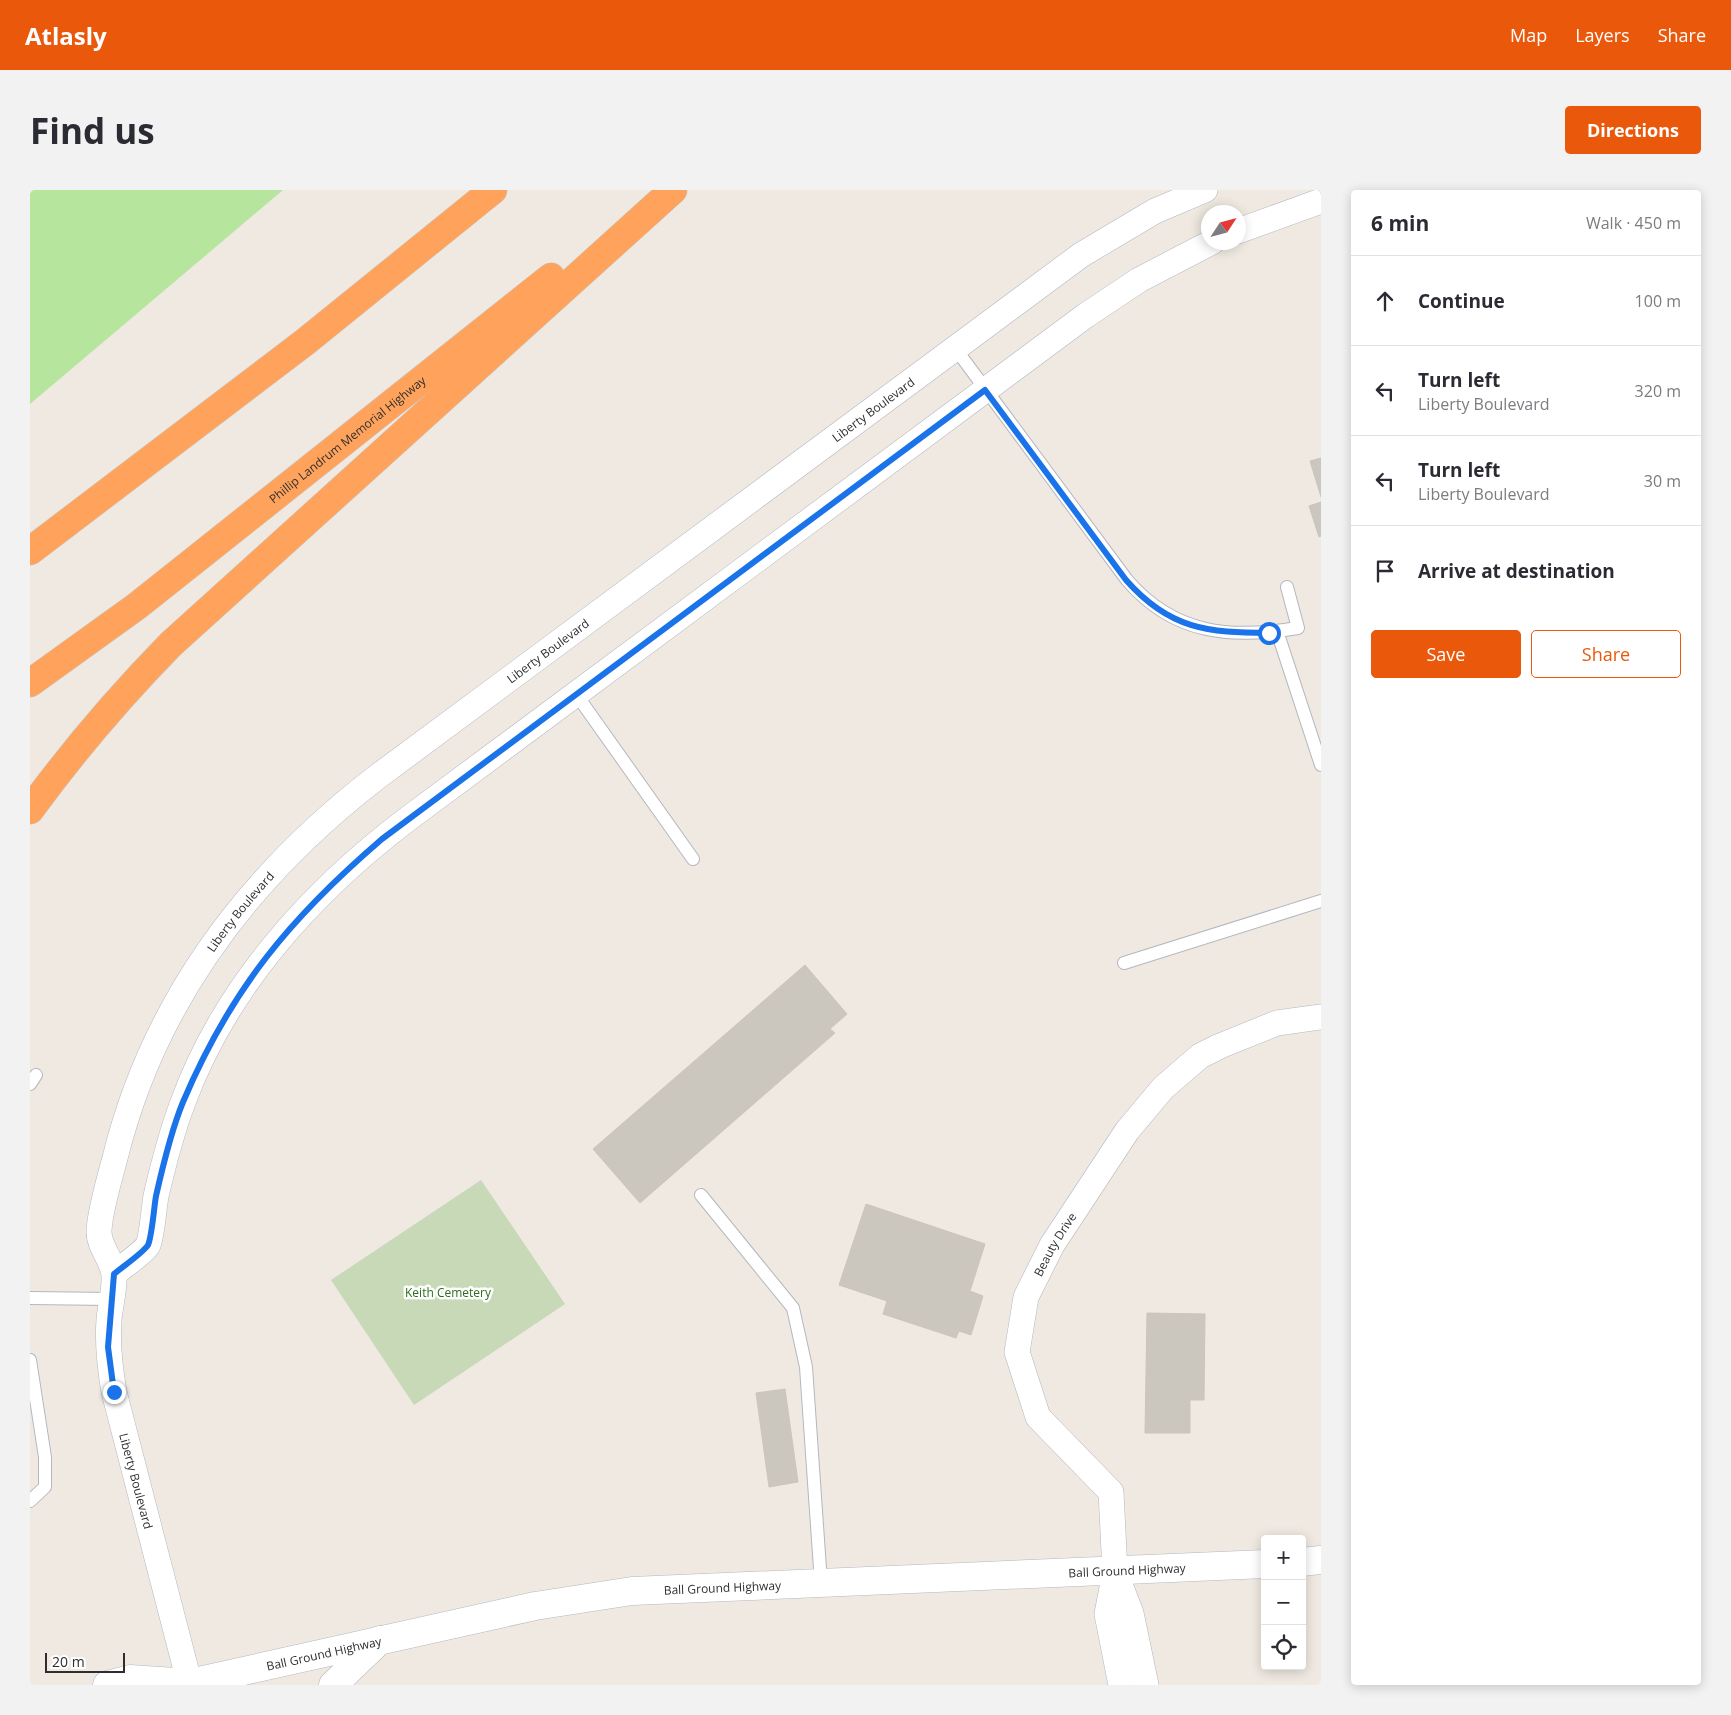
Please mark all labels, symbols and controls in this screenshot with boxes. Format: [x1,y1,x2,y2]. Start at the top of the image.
text: Atlasly [25,19,107,52]
text: Map [1510,23,1547,47]
text: Layers [1575,23,1630,47]
text: Share [1658,23,1706,47]
button: Directions [1565,106,1701,154]
text: Find us [30,107,155,154]
north arrow [1201,205,1246,250]
text: 6 min [1371,209,1429,237]
text: Walk · 450 m [1586,212,1681,234]
icon: ahead [1371,287,1399,315]
text: Continue [1418,288,1505,314]
text: 100 m [1635,290,1681,312]
text: Turn left [1418,367,1500,393]
street label: Phillip Landrum Memorial Highway [265,371,430,507]
street label: Liberty Boulevard [828,373,918,446]
icon: left [1371,377,1399,405]
text: 320 m [1635,380,1681,402]
text: Liberty Boulevard [1418,393,1550,415]
text: Turn left [1418,457,1500,483]
icon: left [1371,467,1399,495]
text: 30 m [1644,470,1681,492]
text: Liberty Boulevard [1418,483,1550,505]
icon: arrive [1371,557,1399,585]
text: Arrive at destination [1418,558,1615,584]
street label: Liberty Boulevard [503,614,592,687]
route start [1258,622,1281,645]
button: Save [1371,630,1521,678]
button: Share [1531,630,1681,678]
street label: Liberty Boulevard [202,868,277,955]
street label: Beauty Drive [1029,1209,1080,1279]
park label: Keith Cemetery [405,1284,492,1301]
route end [103,1381,126,1404]
street label: Liberty Boulevard [115,1431,157,1531]
map controls [1261,1535,1306,1670]
button: + [1261,1535,1306,1580]
street label: Ball Ground Highway [1068,1559,1187,1581]
street label: Ball Ground Highway [663,1576,782,1598]
button: − [1261,1580,1306,1625]
button: locate [1261,1625,1306,1670]
street label: Ball Ground Highway [265,1632,384,1674]
scale bar [45,1650,125,1673]
text: 20 m [52,1652,85,1671]

